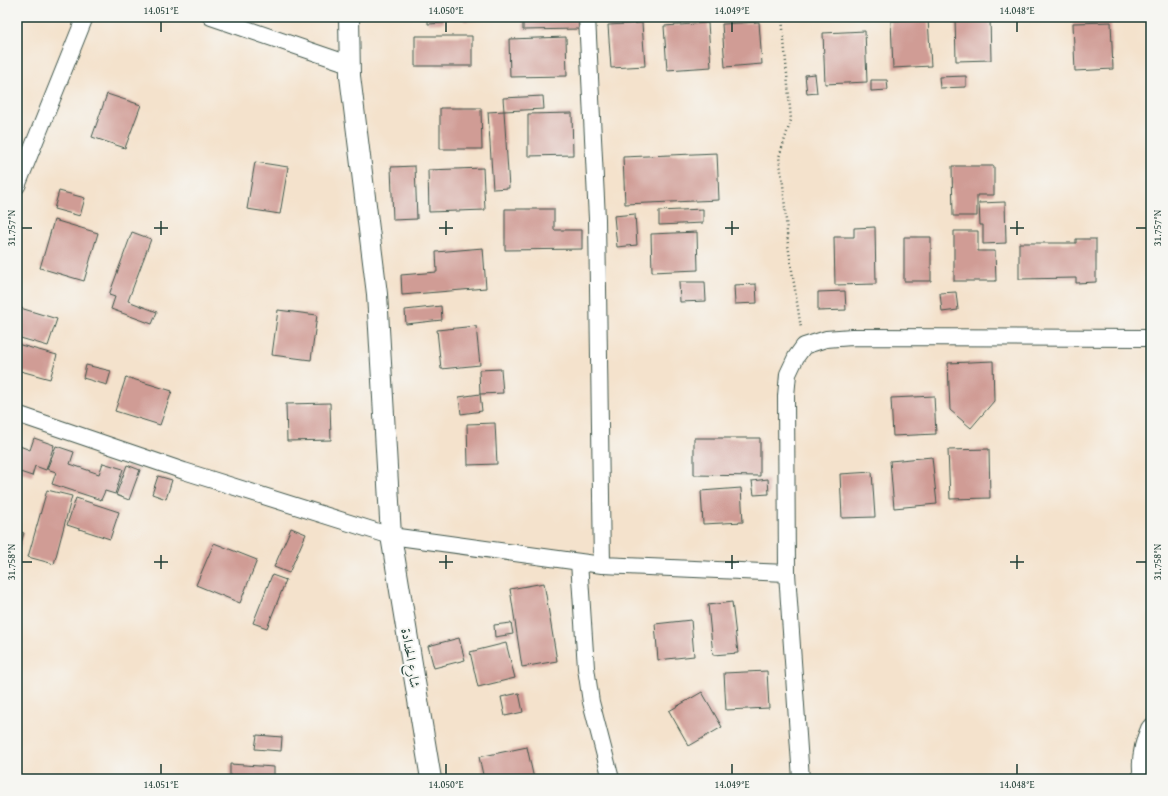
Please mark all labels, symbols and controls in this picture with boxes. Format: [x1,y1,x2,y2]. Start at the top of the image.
text: 14.051°E [143,3,179,18]
text: 14.050°E [428,3,464,18]
text: 14.049°E [714,3,750,18]
text: 14.048°E [999,3,1035,18]
text: 31.757°N [4,209,19,246]
text: 31.757°N [1150,209,1165,246]
text: 31.758°N [4,543,19,580]
text: 31.758°N [1150,543,1165,580]
street label: شارع الحدادة [394,627,426,690]
text: 14.051°E [143,777,179,792]
text: 14.050°E [428,777,464,792]
text: 14.049°E [714,777,750,792]
text: 14.048°E [999,777,1035,792]

